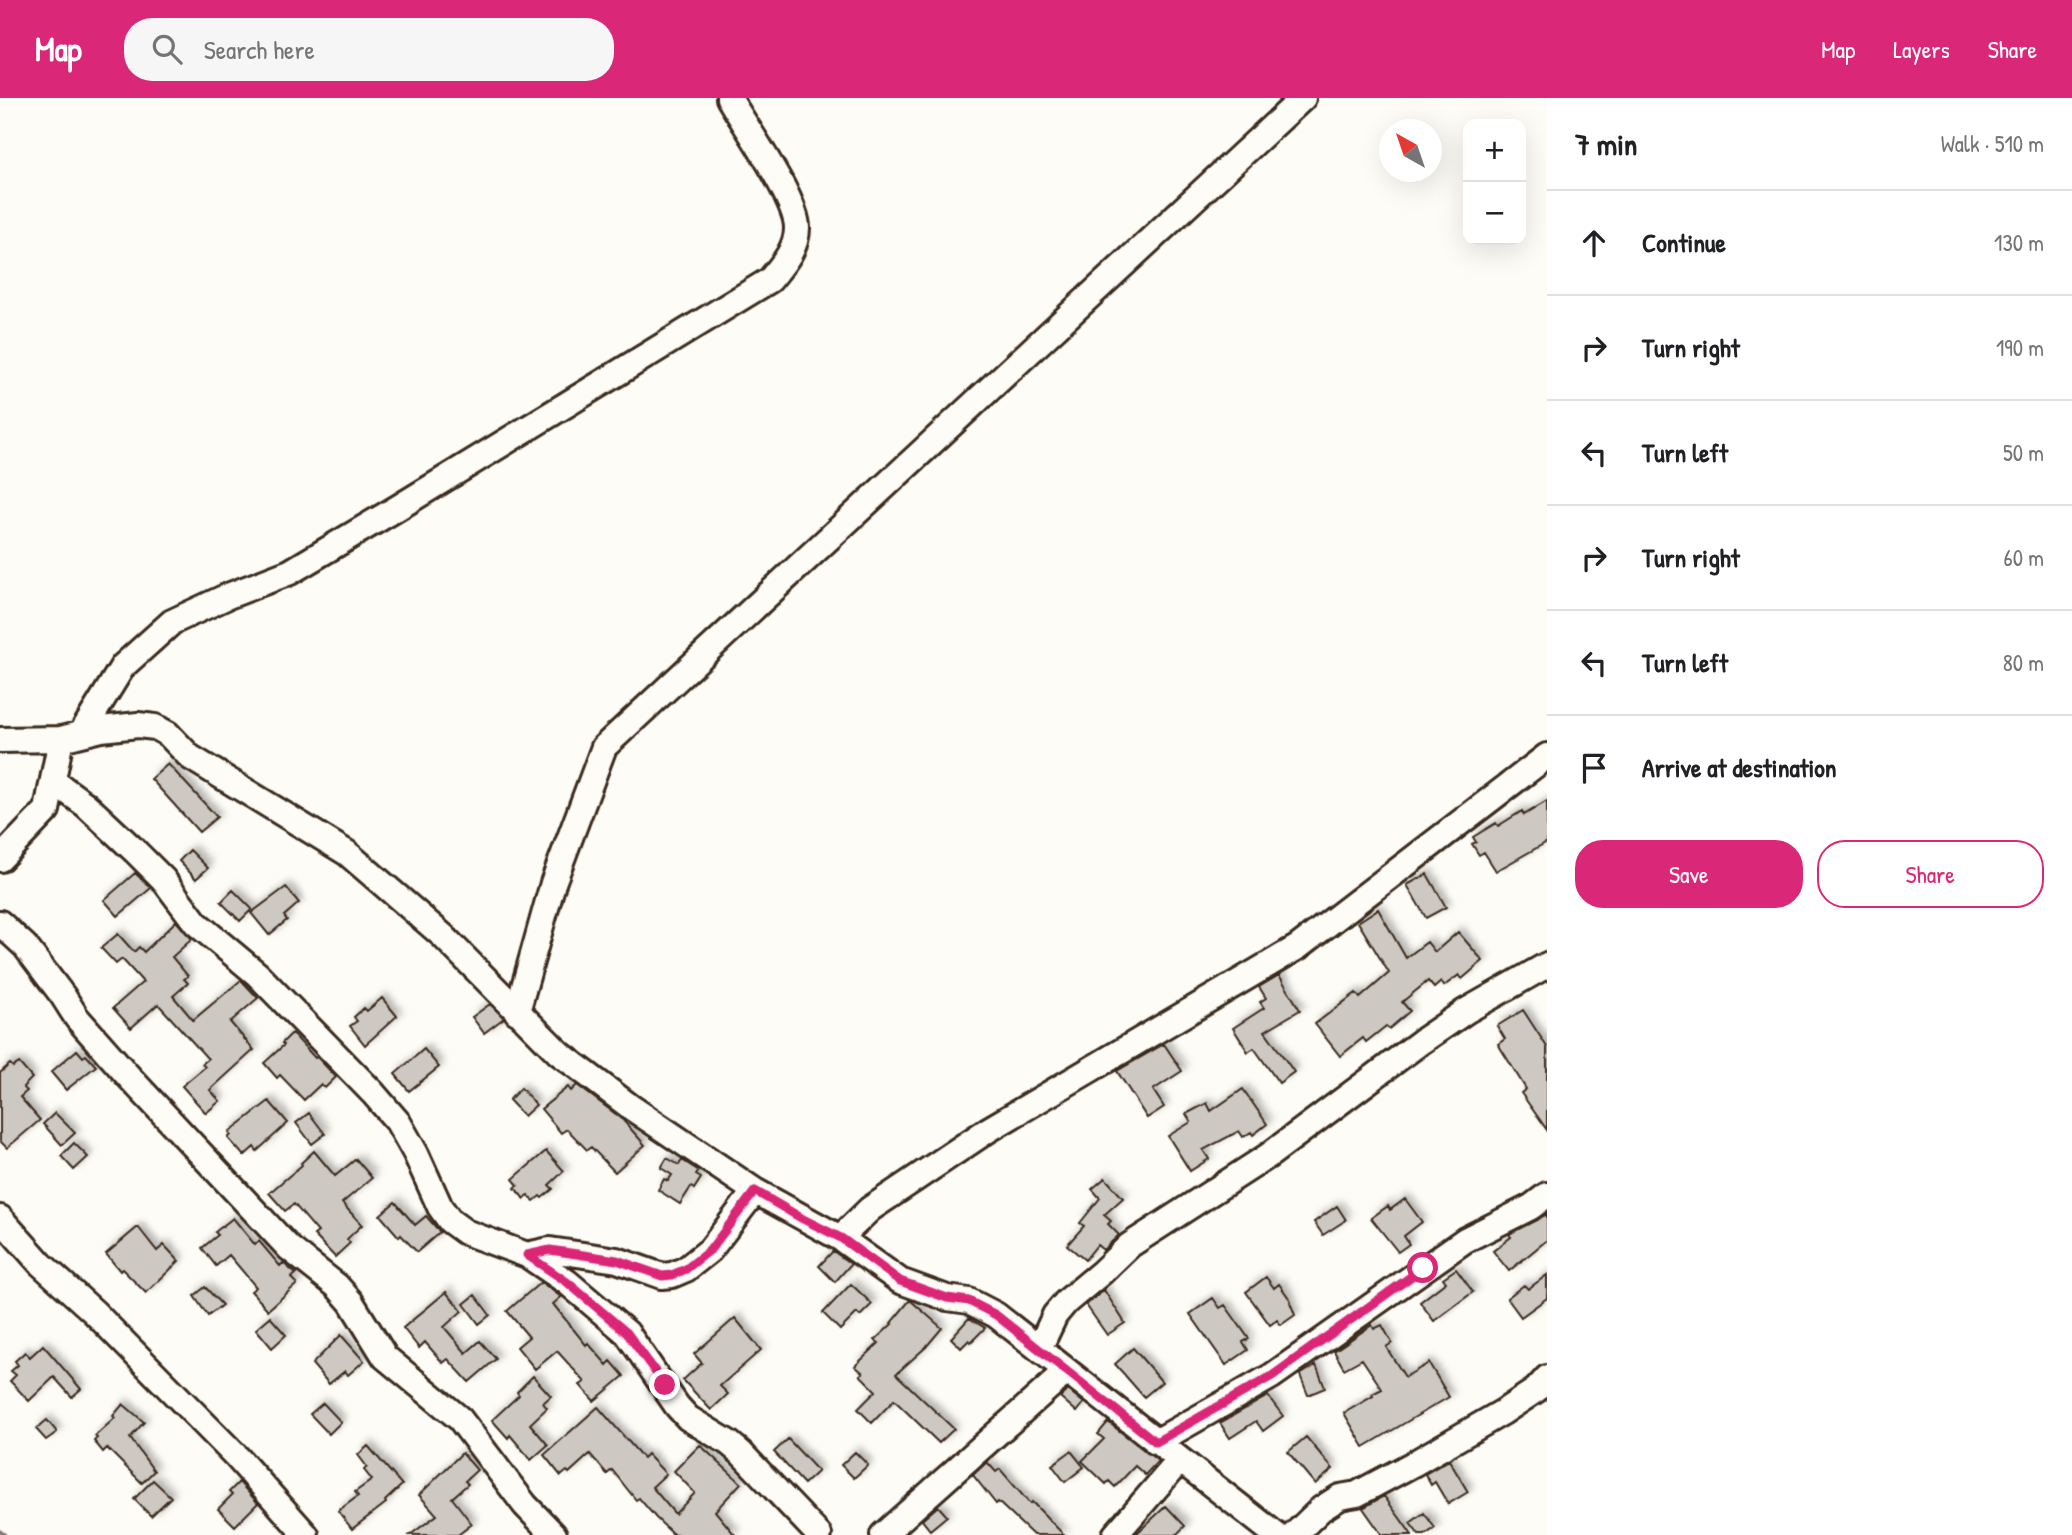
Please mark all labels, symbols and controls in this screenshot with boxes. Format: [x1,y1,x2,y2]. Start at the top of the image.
search box [124,18,614,81]
text: Map [35,27,82,71]
icon: search [148,30,186,68]
text: Search here [204,32,315,67]
text: Map [1821,33,1855,65]
text: Layers [1893,33,1950,65]
text: Share [1988,33,2037,65]
north arrow [1379,119,1442,182]
map controls [1463,119,1526,245]
button: + [1463,119,1526,182]
text: 7 min [1575,124,1637,164]
text: Walk · 510 m [1941,128,2044,159]
button: − [1463,182,1526,245]
icon: ahead [1575,224,1613,262]
text: Continue [1642,225,1726,260]
text: 130 m [1994,227,2044,258]
icon: right [1575,329,1613,367]
text: Turn right [1642,330,1740,365]
text: 190 m [1996,332,2044,363]
icon: left [1575,434,1613,472]
text: Turn left [1642,435,1728,470]
text: 50 m [2003,437,2044,468]
icon: right [1575,539,1613,577]
text: Turn right [1642,540,1740,575]
text: 60 m [2004,542,2044,573]
icon: left [1575,644,1613,682]
text: Turn left [1642,645,1728,680]
text: 80 m [2003,647,2044,678]
icon: arrive [1575,749,1613,787]
text: Arrive at destination [1642,750,1837,785]
button: Save [1575,840,1803,908]
button: Share [1817,840,2044,908]
route start [1407,1252,1438,1283]
route end [649,1369,680,1400]

